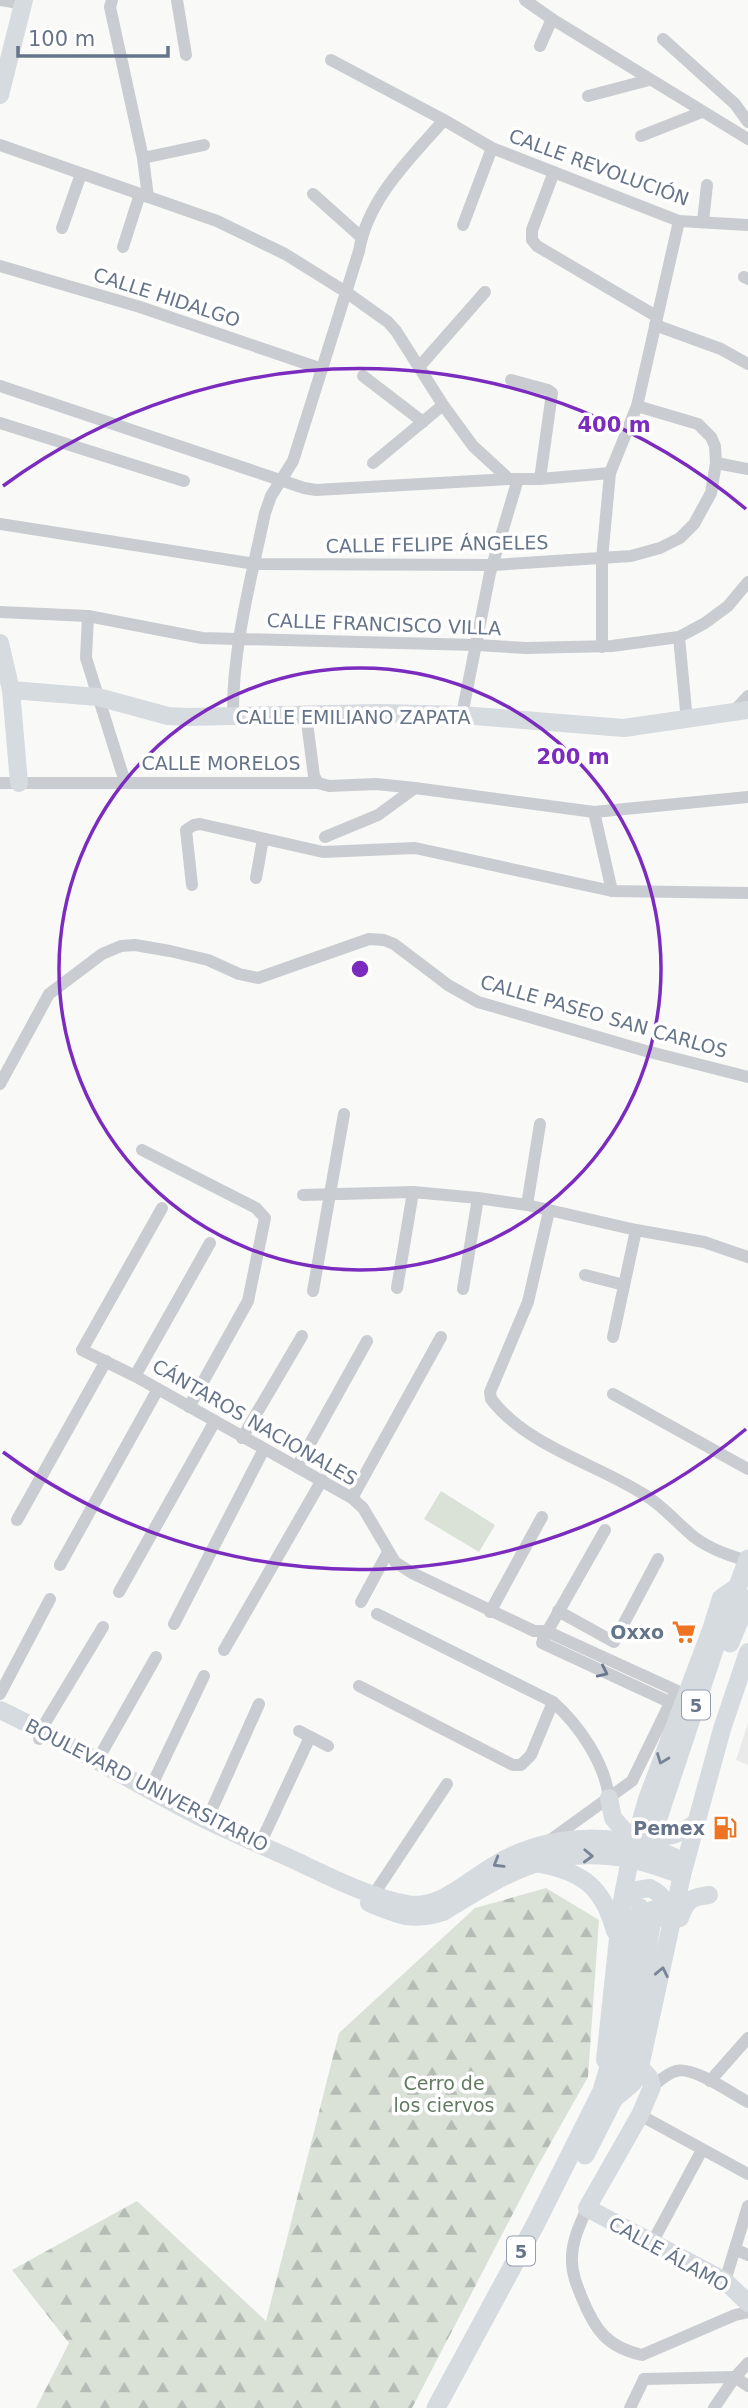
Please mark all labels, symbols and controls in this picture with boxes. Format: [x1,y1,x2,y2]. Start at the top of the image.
scale bar [18,14,168,58]
text: 100 m [28,27,95,51]
street label: CALLE REVOLUCIÓN [506,123,692,210]
street label: CALLE HIDALGO [91,263,243,331]
text: 400 m [577,413,651,437]
street label: CALLE FELIPE ÁNGELES [325,531,549,557]
street label: CALLE FRANCISCO VILLA [266,609,502,639]
street label: CALLE EMILIANO ZAPATA [236,706,470,728]
text: 200 m [536,745,610,769]
street label: CALLE MORELOS [142,752,300,774]
centre of rings [348,957,372,981]
street label: CALLE PASEO SAN CARLOS [478,970,730,1062]
street label: CÁNTAROS NACIONALES [149,1354,361,1490]
supermarket icon: Oxxo [670,1618,698,1646]
place label: Oxxo [610,1621,664,1643]
one-way arrow [596,1663,608,1677]
road number: 5 [682,1690,710,1720]
street label: BOULEVARD UNIVERSITARIO [22,1714,272,1856]
one-way arrow [656,1752,670,1764]
fuel station icon: Pemex [711,1814,739,1842]
place label: Pemex [633,1817,705,1839]
one-way arrow [583,1848,594,1863]
one-way arrow [492,1855,505,1868]
one-way arrow [653,1966,668,1978]
park label: Cerro de los ciervos [394,2072,494,2116]
street label: CALLE ÁLAMO [605,2212,733,2296]
road number: 5 [507,2236,535,2266]

